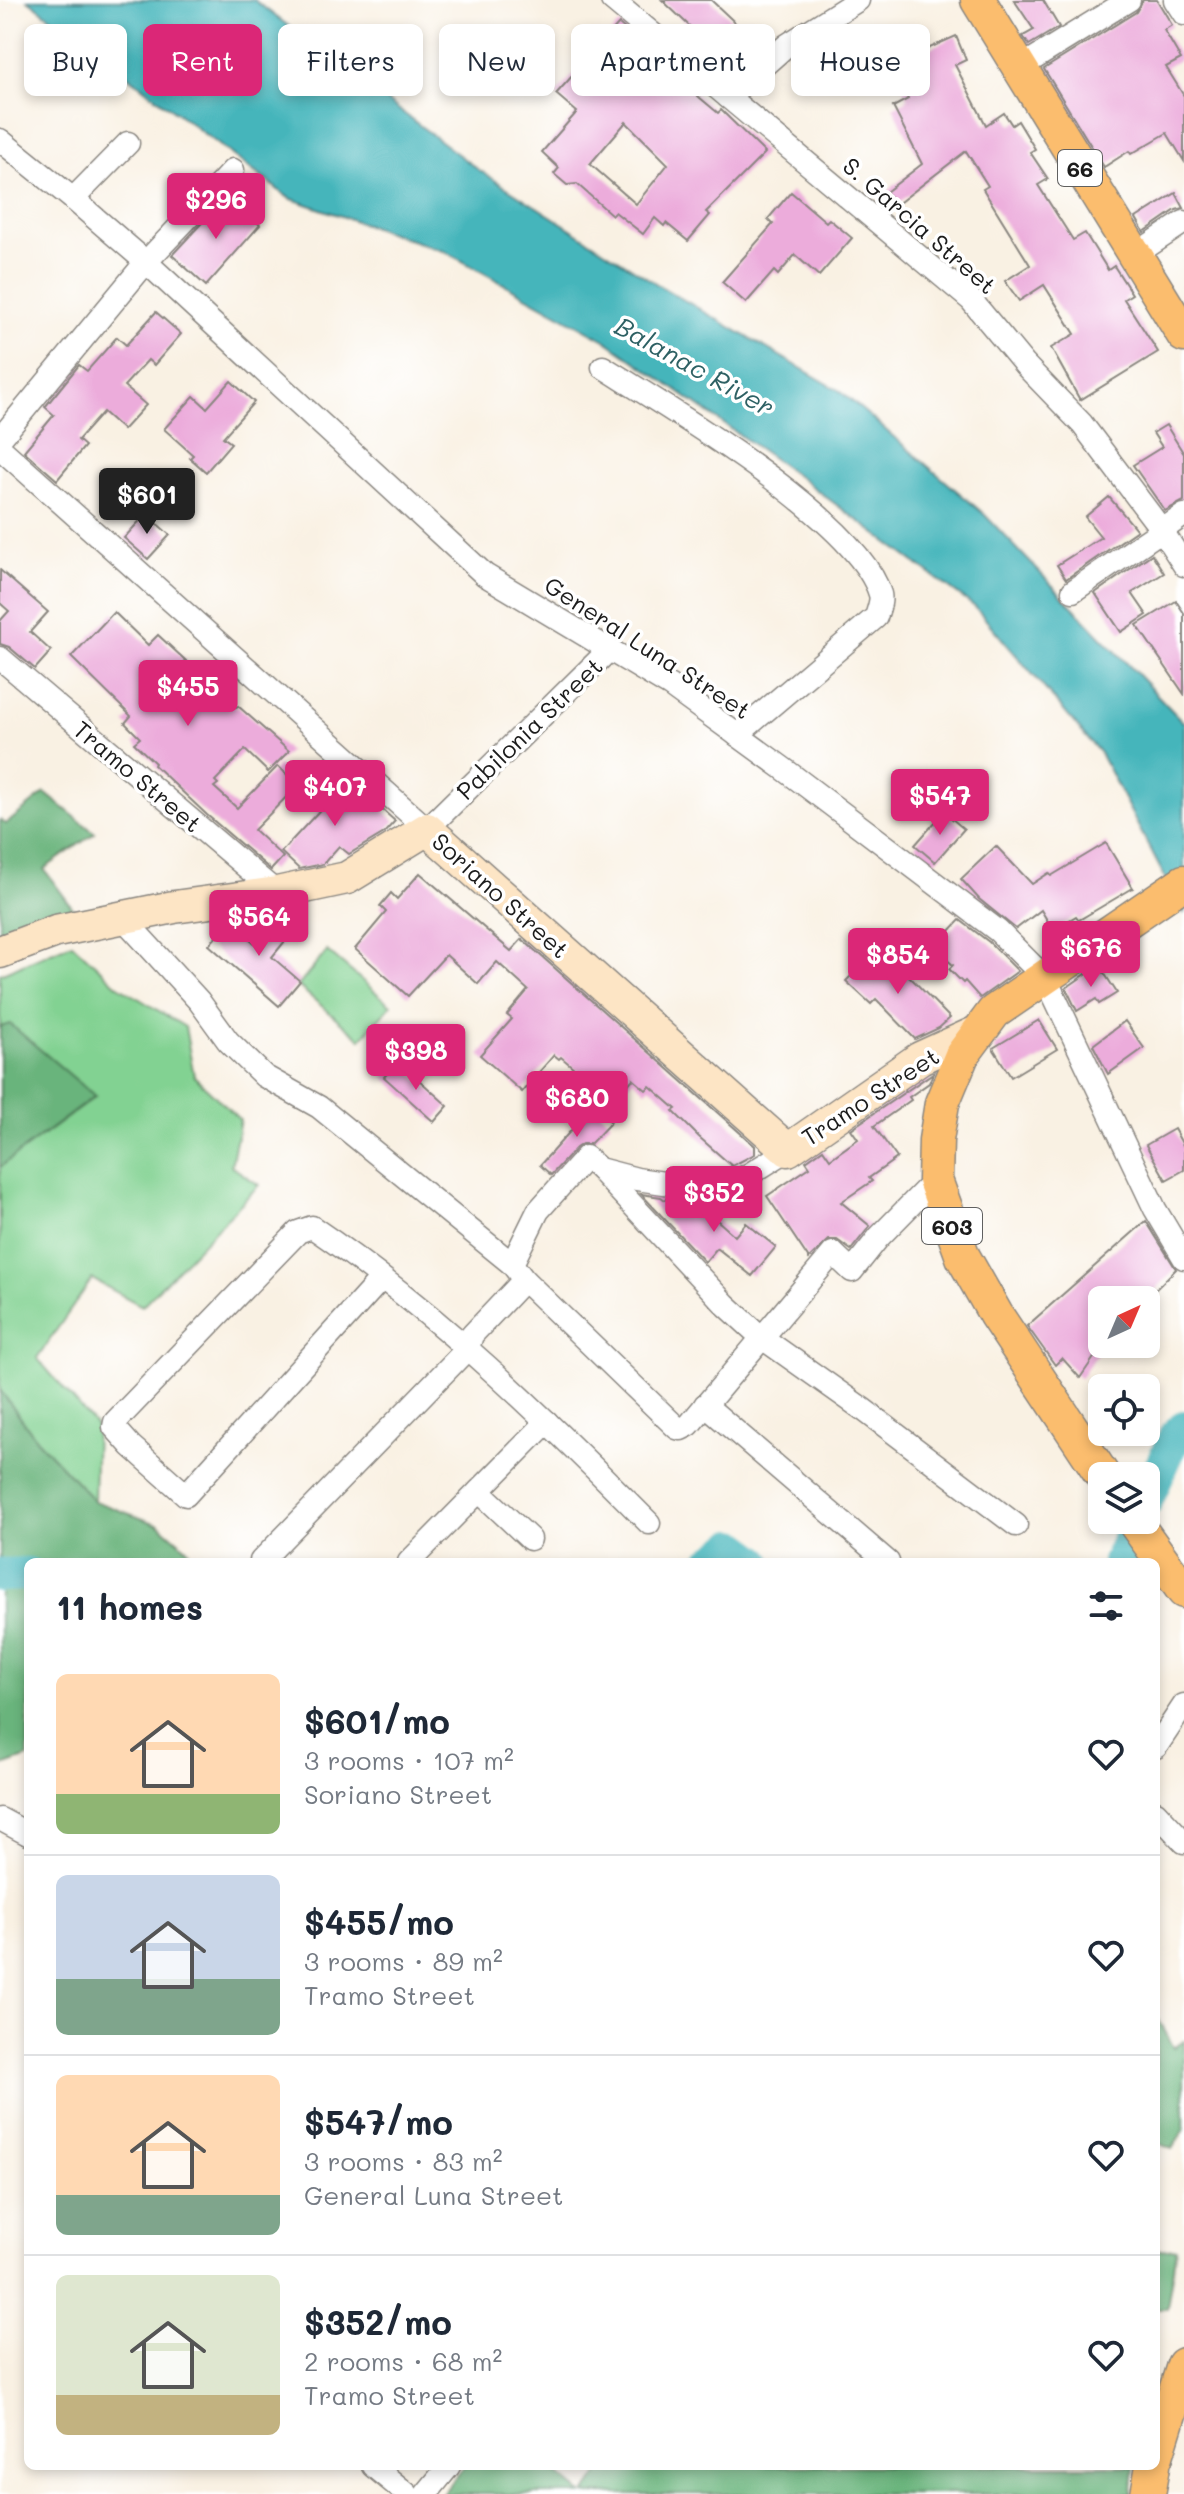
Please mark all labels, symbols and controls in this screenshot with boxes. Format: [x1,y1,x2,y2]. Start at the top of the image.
chip: Buy [24,24,127,96]
chip: Rent [143,24,262,96]
chip: Filters [278,24,423,96]
chip: New [439,24,555,96]
chip: Apartment [571,24,775,96]
chip: House [791,24,930,96]
street label: S. Garcia Street [837,150,1003,300]
road number: 66 [1058,150,1102,186]
pin: $296 [169,173,263,241]
text: $296 [185,182,247,216]
water label: Balanac River [609,308,781,424]
pin: $601 [100,468,194,536]
text: $601 [117,477,177,511]
street label: General Luna Street [539,569,757,725]
street label: Pabilonia Street [449,650,609,806]
pin: $455 [141,660,235,728]
text: $455 [157,669,219,703]
street label: Tramo Street [68,713,208,839]
pin: $407 [288,760,382,828]
text: $407 [303,769,367,803]
pin: $547 [893,769,987,837]
text: $547 [909,778,971,812]
street label: Soriano Street [426,825,576,965]
pin: $564 [212,890,306,958]
text: $564 [227,899,291,933]
pin: $676 [1044,921,1138,989]
pin: $854 [851,928,945,996]
text: $676 [1060,930,1122,964]
text: $854 [866,937,930,971]
pin: $398 [369,1024,463,1092]
text: $398 [384,1033,448,1067]
street label: Tramo Street [795,1040,945,1152]
pin: $680 [530,1071,624,1139]
text: $680 [545,1080,609,1114]
pin: $352 [667,1166,761,1234]
text: $352 [683,1175,745,1209]
road number: 603 [922,1208,982,1244]
north arrow [1088,1286,1160,1358]
map controls [1088,1286,1160,1534]
button: locate [1088,1374,1160,1446]
button: layers [1088,1462,1160,1534]
text: 11 homes [56,1584,203,1629]
icon: filters [1084,1584,1128,1628]
text: $601/mo [304,1698,450,1743]
icon: home [120,1706,216,1802]
icon: heart [1084,1732,1128,1776]
text: 3 rooms · 107 m² [304,1743,514,1777]
text: Soriano Street [304,1777,492,1811]
text: $455/mo [304,1899,454,1944]
icon: home [120,1907,216,2003]
icon: heart [1084,1933,1128,1977]
text: 3 rooms · 89 m² [304,1944,503,1978]
text: Tramo Street [304,1978,475,2012]
text: $547/mo [304,2099,453,2144]
icon: home [120,2107,216,2203]
icon: heart [1084,2133,1128,2177]
text: 3 rooms · 83 m² [304,2144,503,2178]
text: General Luna Street [304,2178,564,2212]
text: $352/mo [304,2299,452,2344]
icon: home [120,2307,216,2403]
icon: heart [1084,2333,1128,2377]
text: 2 rooms · 68 m² [304,2344,502,2378]
text: Tramo Street [304,2378,475,2412]

